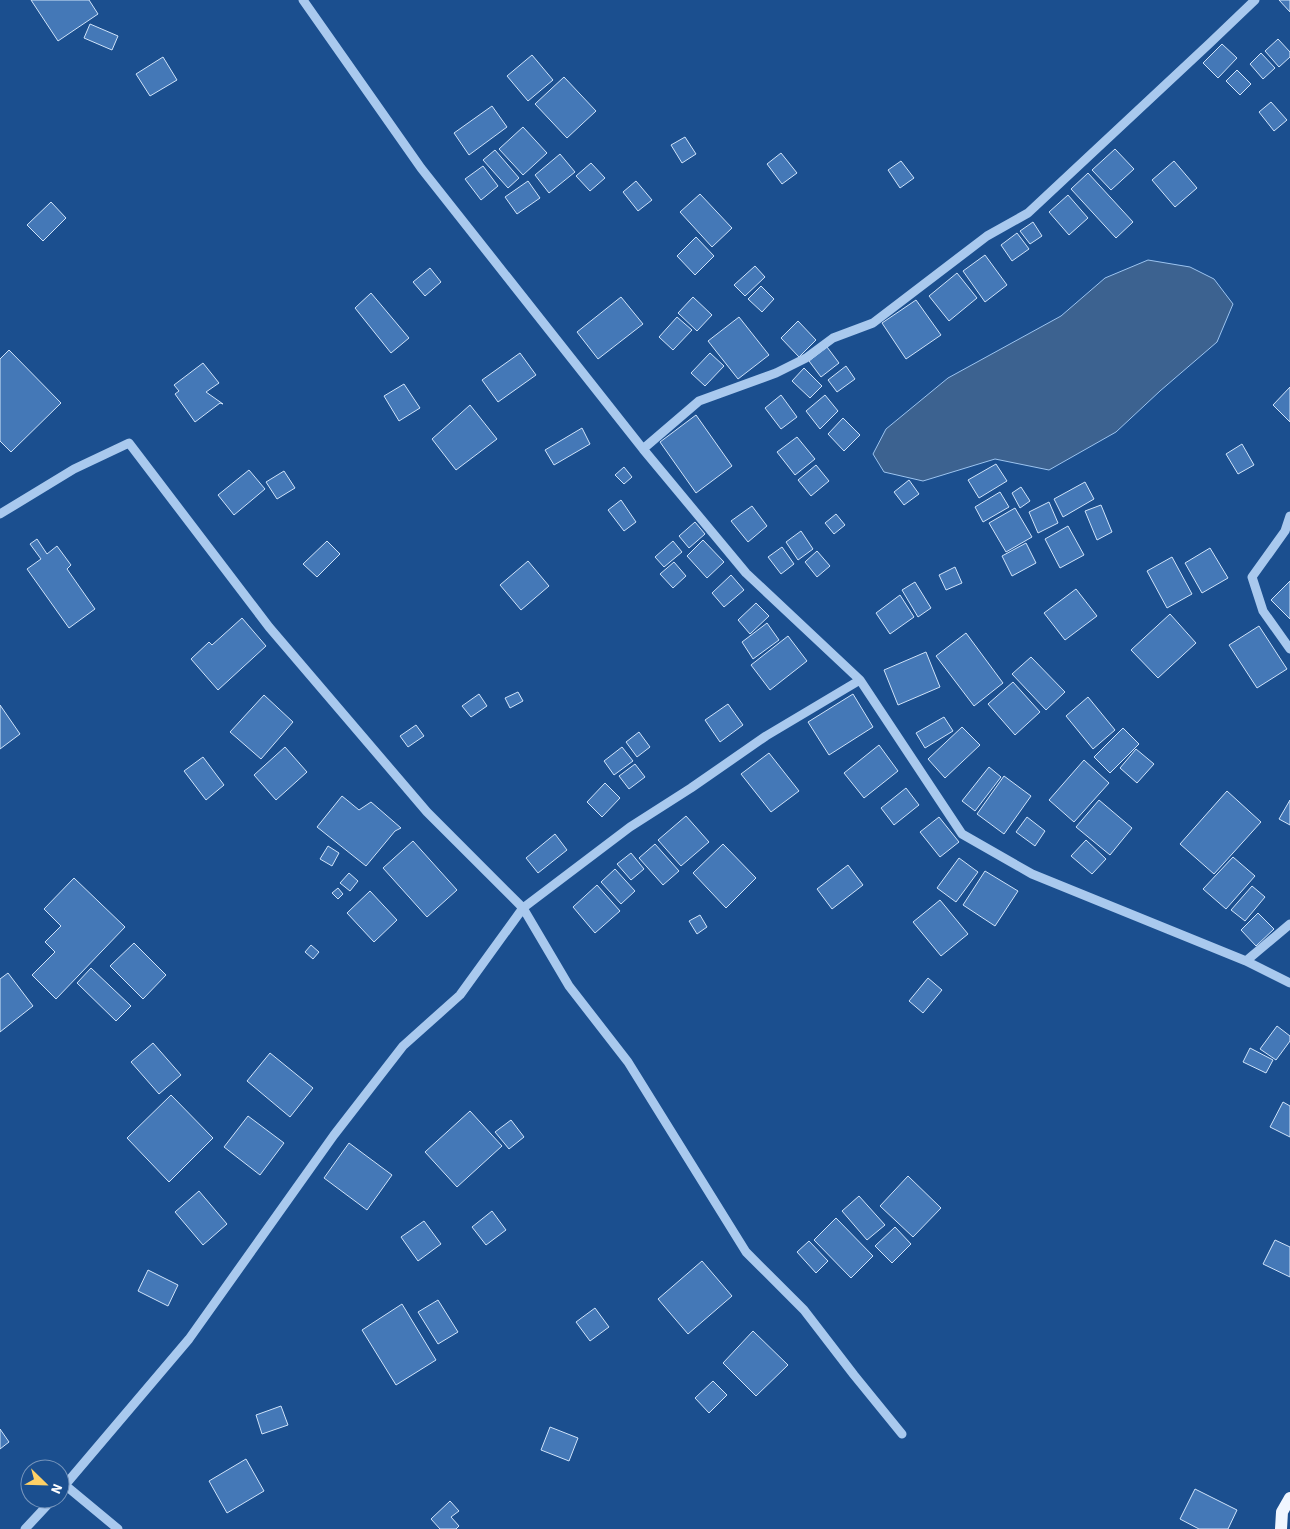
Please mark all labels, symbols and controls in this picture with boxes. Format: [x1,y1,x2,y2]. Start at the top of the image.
north arrow [20,1459,70,1509]
text: N [45,1480,67,1497]

